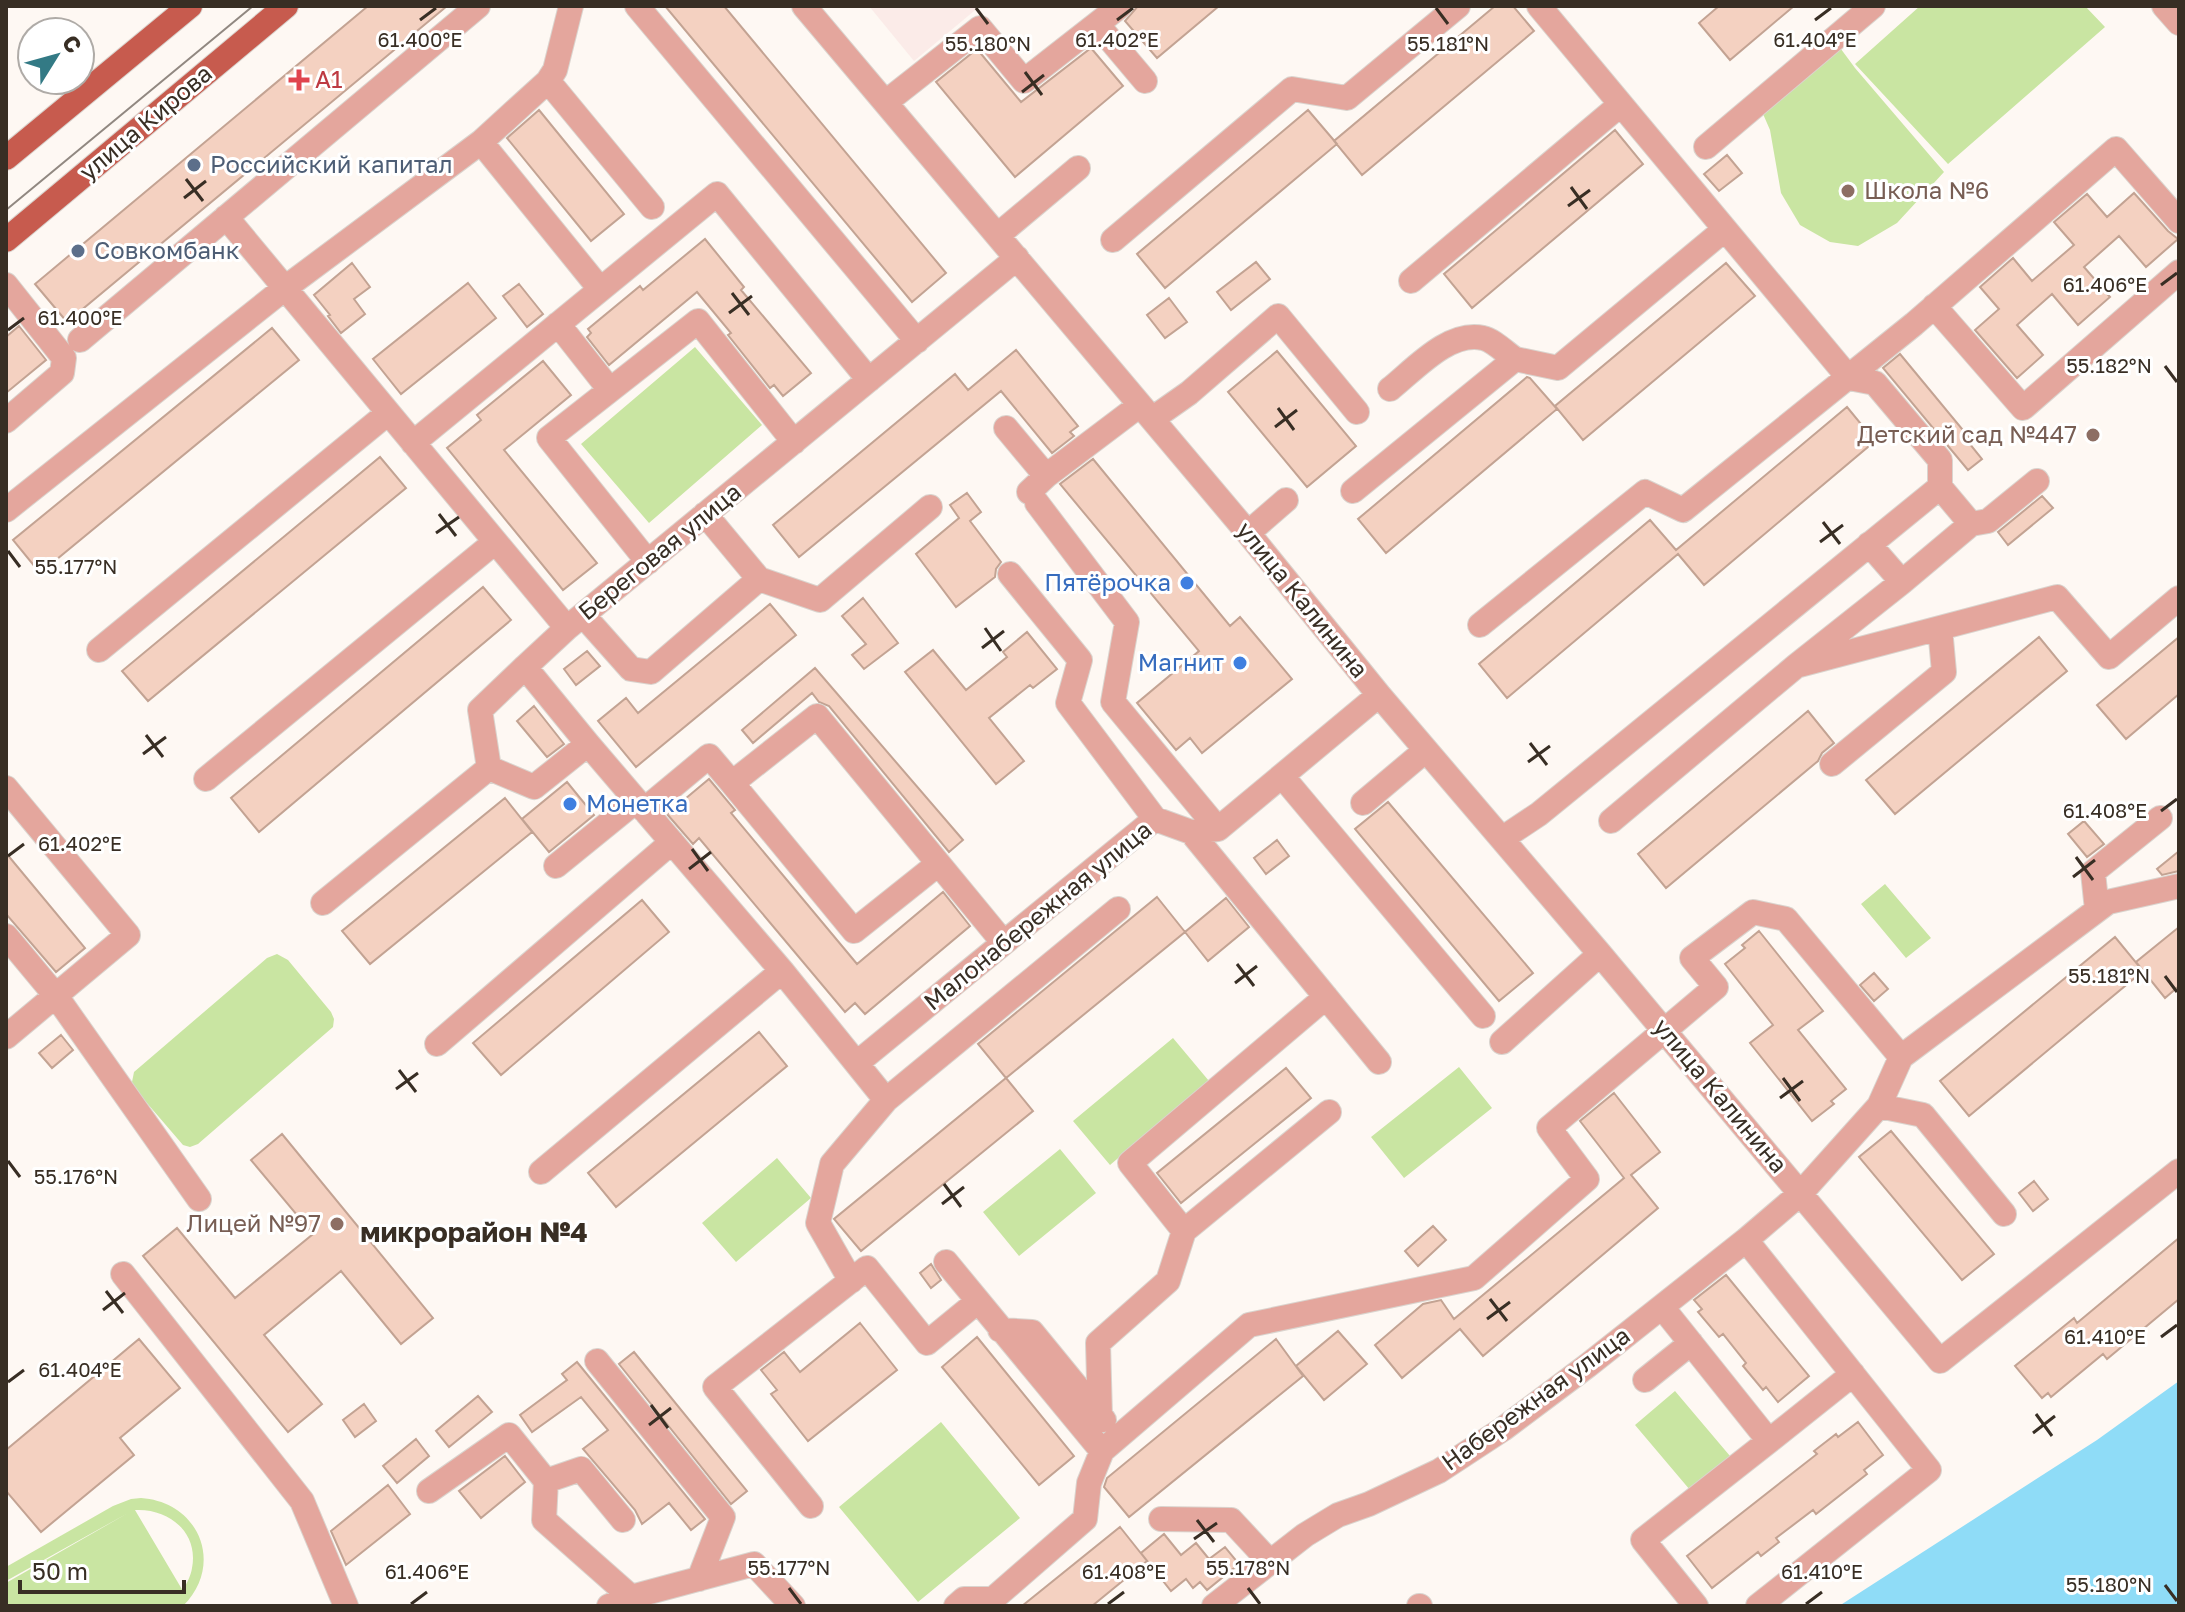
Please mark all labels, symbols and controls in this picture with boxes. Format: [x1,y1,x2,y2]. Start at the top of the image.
north arrow [16,16,96,96]
text: 61.400°E [378,27,462,51]
text: 61.402°E [1075,27,1159,51]
text: 61.404°E [1773,27,1857,51]
text: С [57,29,88,58]
text: 55.180°N [945,31,1031,55]
text: 55.181°N [1407,31,1489,55]
street label: улица Кирова [73,58,217,186]
place label: А1 [315,64,343,93]
marker: А1 [290,71,308,89]
place label: Российский капитал [210,149,453,178]
marker: Российский капитал [185,156,203,174]
place label: Школа №6 [1864,175,1989,204]
marker: Школа №6 [1839,182,1857,200]
place label: Совкомбанк [94,235,240,264]
marker: Совкомбанк [69,242,87,260]
text: 61.406°E [2063,272,2147,296]
text: 61.400°E [38,305,122,329]
text: 55.182°N [2066,353,2152,377]
place label: Детский сад №447 [1857,419,2077,448]
marker: Детский сад №447 [2084,426,2102,444]
street label: Береговая улица [572,476,746,625]
street label: улица Калинина [1231,515,1375,683]
text: 55.177°N [34,554,118,578]
place label: Пятёрочка [1044,567,1171,596]
marker: Пятёрочка [1178,574,1196,592]
place label: Магнит [1138,647,1224,676]
marker: Магнит [1231,654,1249,672]
place label: Монетка [586,788,688,817]
marker: Монетка [561,795,579,813]
text: 61.408°E [2063,798,2147,822]
street label: Малонабережная улица [917,814,1157,1016]
text: 61.402°E [38,831,122,855]
text: 55.181°N [2068,963,2150,987]
street label: улица Калинина [1648,1012,1794,1178]
text: 55.176°N [34,1164,118,1188]
place label: Лицей №97 [186,1208,321,1237]
marker: Лицей №97 [328,1215,346,1233]
district label: микрорайон №4 [360,1215,588,1248]
street label: Набережная улица [1435,1320,1635,1476]
text: 61.410°E [2064,1324,2146,1348]
text: 61.404°E [38,1357,122,1381]
scale bar [20,1544,184,1594]
text: 55.177°N [747,1555,831,1579]
text: 55.178°N [1206,1555,1290,1579]
text: 50 m [32,1556,88,1585]
text: 61.406°E [385,1559,469,1583]
text: 61.408°E [1082,1559,1166,1583]
text: 61.410°E [1781,1559,1863,1583]
text: 55.180°N [2066,1572,2152,1596]

